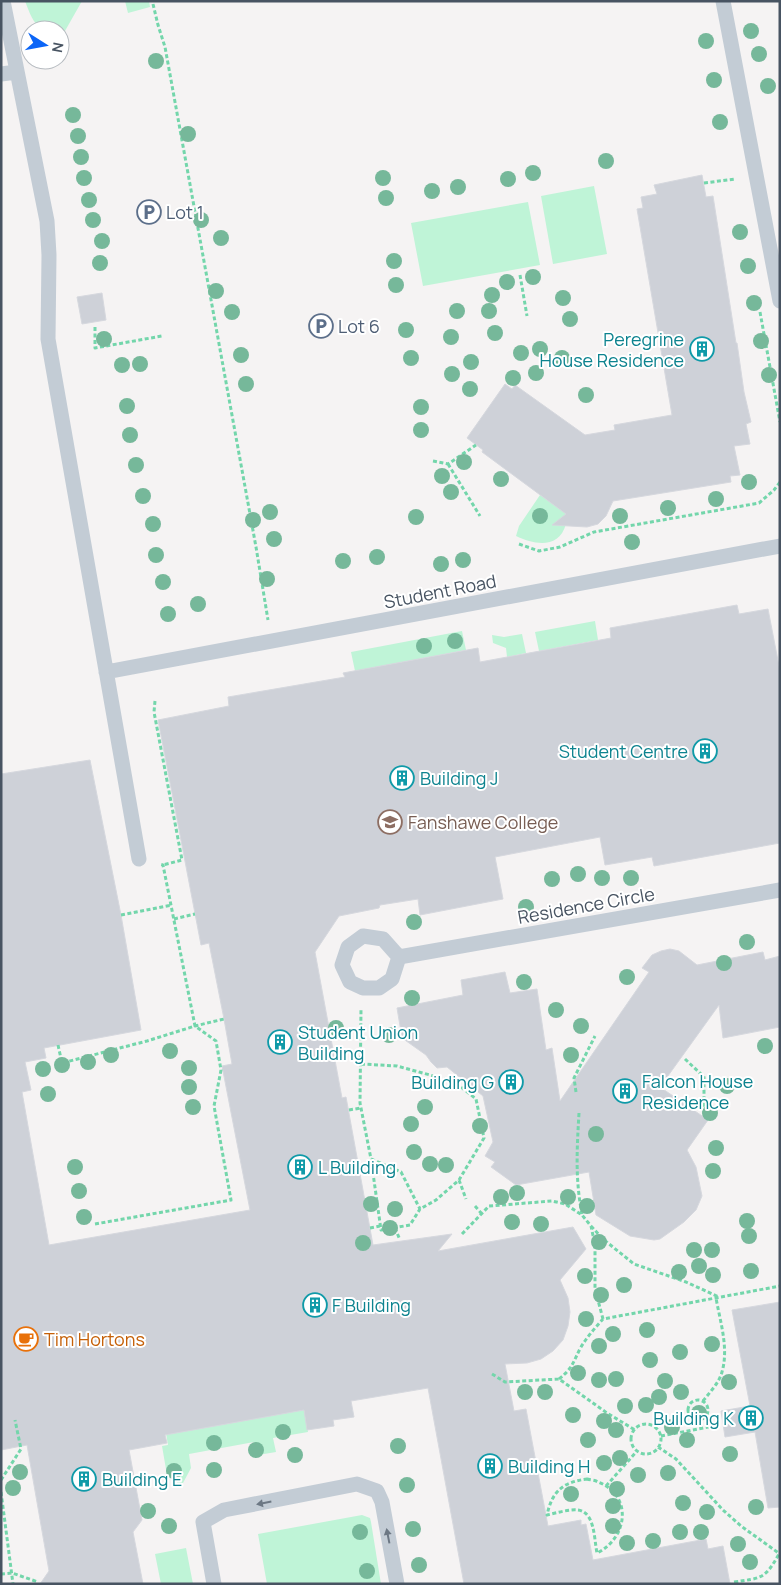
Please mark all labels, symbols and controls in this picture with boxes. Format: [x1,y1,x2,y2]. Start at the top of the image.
north arrow [20,20,70,70]
text: N [48,41,69,54]
parking icon: Lot 1 [136,199,162,225]
place label: Lot 1 [166,200,204,224]
parking icon: Lot 6 [308,313,334,339]
place label: Lot 6 [338,314,380,338]
place label: Peregrine House Residence [539,327,684,372]
building icon: Peregrine House Residence [689,336,715,362]
street label: Student Road [382,568,498,614]
building icon: Student Centre [692,738,718,764]
place label: Student Centre [559,739,688,763]
building icon: Building J [389,765,415,791]
place label: Building J [420,766,498,790]
school or university icon: Fanshawe College [377,809,403,835]
place label: Fanshawe College [408,810,558,834]
street label: Residence Circle [516,881,656,929]
place label: Student Union Building [298,1020,418,1065]
building icon: Student Union Building [267,1029,293,1055]
building icon: Building G [498,1069,524,1095]
place label: Falcon House Residence [642,1069,753,1114]
place label: Building G [411,1070,494,1094]
building icon: Falcon House Residence [612,1078,638,1104]
building icon: L Building [287,1154,313,1180]
place label: L Building [318,1155,396,1179]
building icon: F Building [302,1292,328,1318]
place label: F Building [332,1293,411,1317]
cafe icon: Tim Hortons [13,1326,39,1352]
place label: Tim Hortons [44,1327,145,1351]
building icon: Building K [738,1405,764,1431]
place label: Building K [653,1406,734,1430]
building icon: Building H [477,1453,503,1479]
place label: Building H [508,1454,590,1478]
building icon: Building E [71,1466,97,1492]
place label: Building E [102,1467,182,1491]
one-way arrow [255,1499,271,1507]
one-way arrow [384,1527,392,1543]

